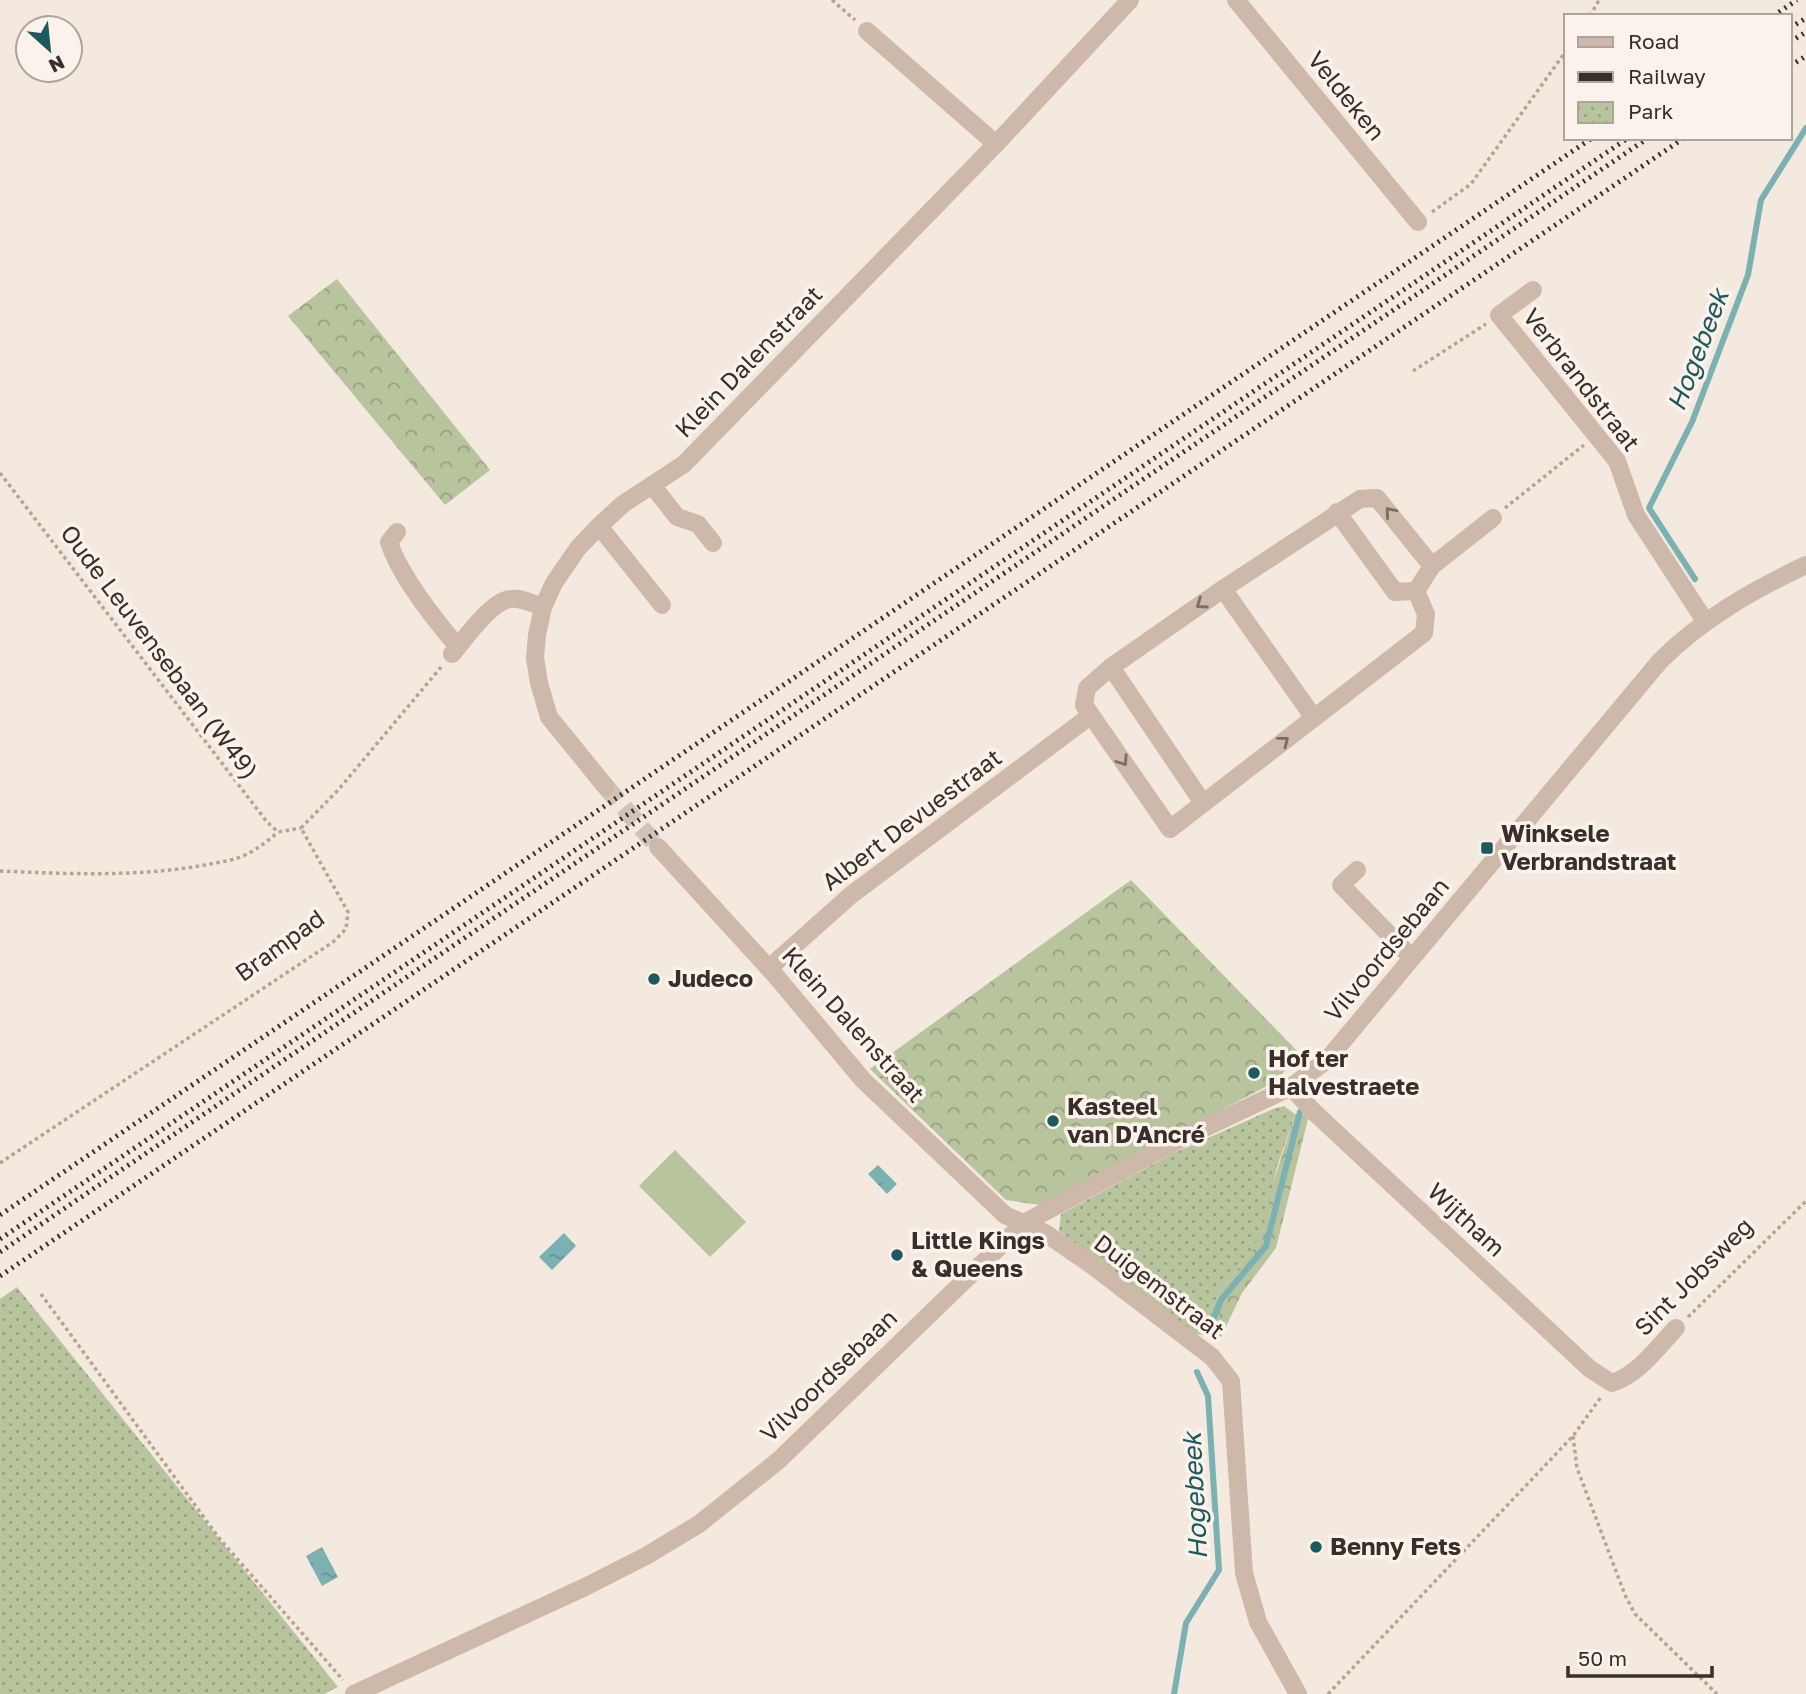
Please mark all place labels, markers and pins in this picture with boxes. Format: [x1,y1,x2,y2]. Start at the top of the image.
place label: Winksele Verbrandstraat [1501,818,1676,875]
marker: Winksele Verbrandstraat [1479,840,1495,856]
place label: Judeco [668,963,753,992]
marker: Judeco [646,971,662,987]
place label: Hof ter Halvestraete [1268,1043,1419,1100]
marker: Hof ter Halvestraete [1246,1065,1262,1081]
place label: Kasteel van D'Ancré [1067,1091,1205,1148]
marker: Kasteel van D'Ancré [1045,1113,1061,1129]
place label: Little Kings & Queens [911,1225,1045,1282]
marker: Little Kings & Queens [889,1247,905,1263]
place label: Benny Fets [1330,1531,1461,1560]
marker: Benny Fets [1308,1539,1324,1555]

